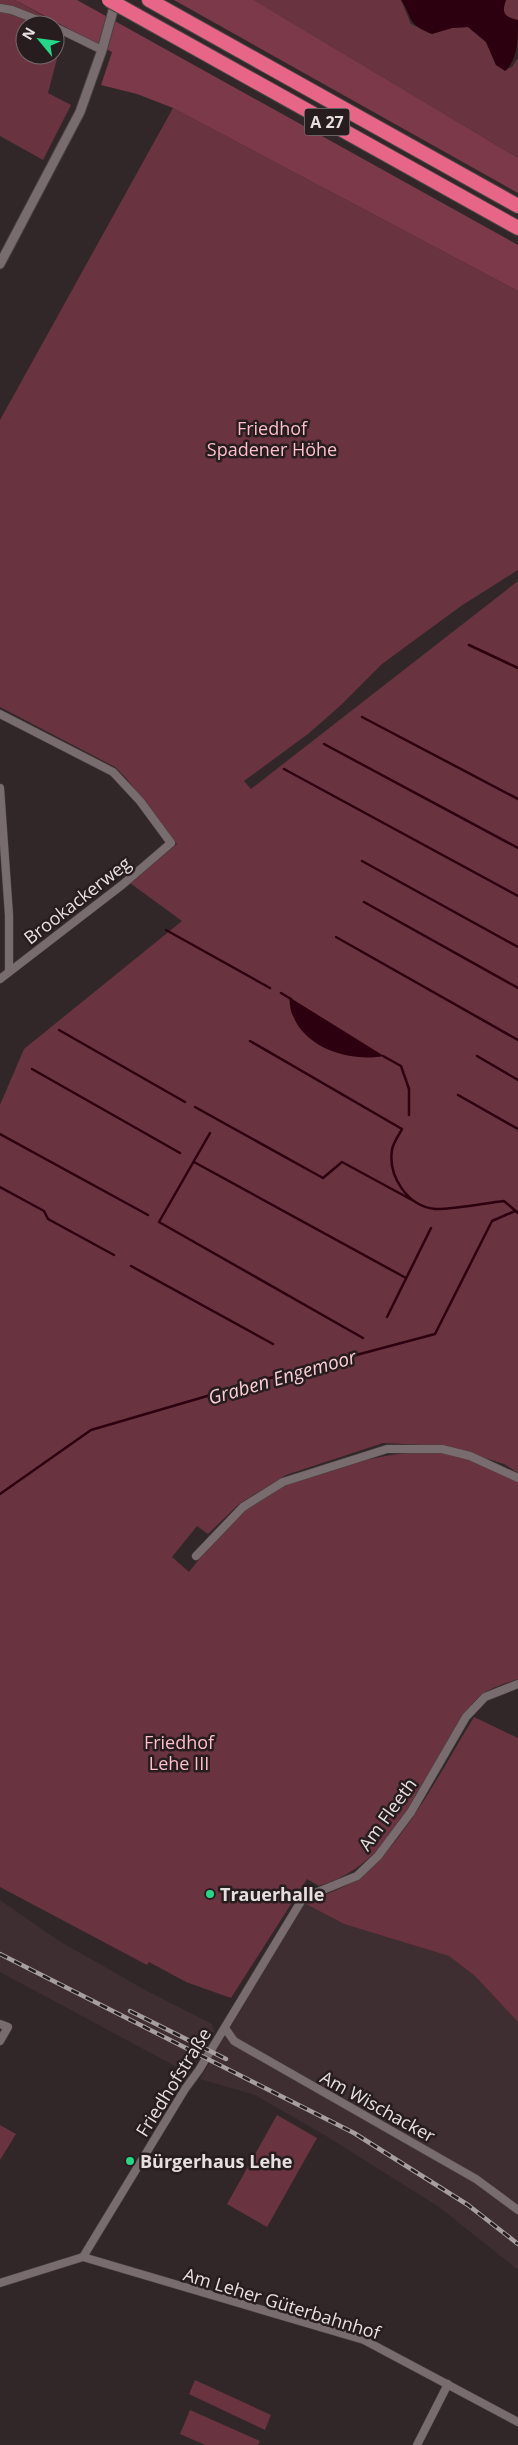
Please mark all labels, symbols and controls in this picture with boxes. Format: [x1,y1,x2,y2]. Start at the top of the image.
north arrow [15,15,65,65]
text: N [17,24,39,43]
road number: A 27 [304,108,350,136]
park label: Friedhof Spadener Höhe [207,416,337,461]
street label: Brookackerweg [19,851,136,949]
water label: Graben Engemoor [205,1343,361,1411]
park label: Friedhof Lehe III [144,1730,215,1775]
street label: Am Fleeth [353,1773,421,1855]
place label: Trauerhalle [220,1882,324,1906]
marker: Trauerhalle [204,1888,216,1900]
street label: Friedhofstraße [130,2023,216,2141]
street label: Am Wischacker [316,2065,440,2148]
place label: Bürgerhaus Lehe [140,2149,293,2173]
marker: Bürgerhaus Lehe [124,2155,136,2167]
street label: Am Leher Güterbahnhof [181,2262,384,2345]

